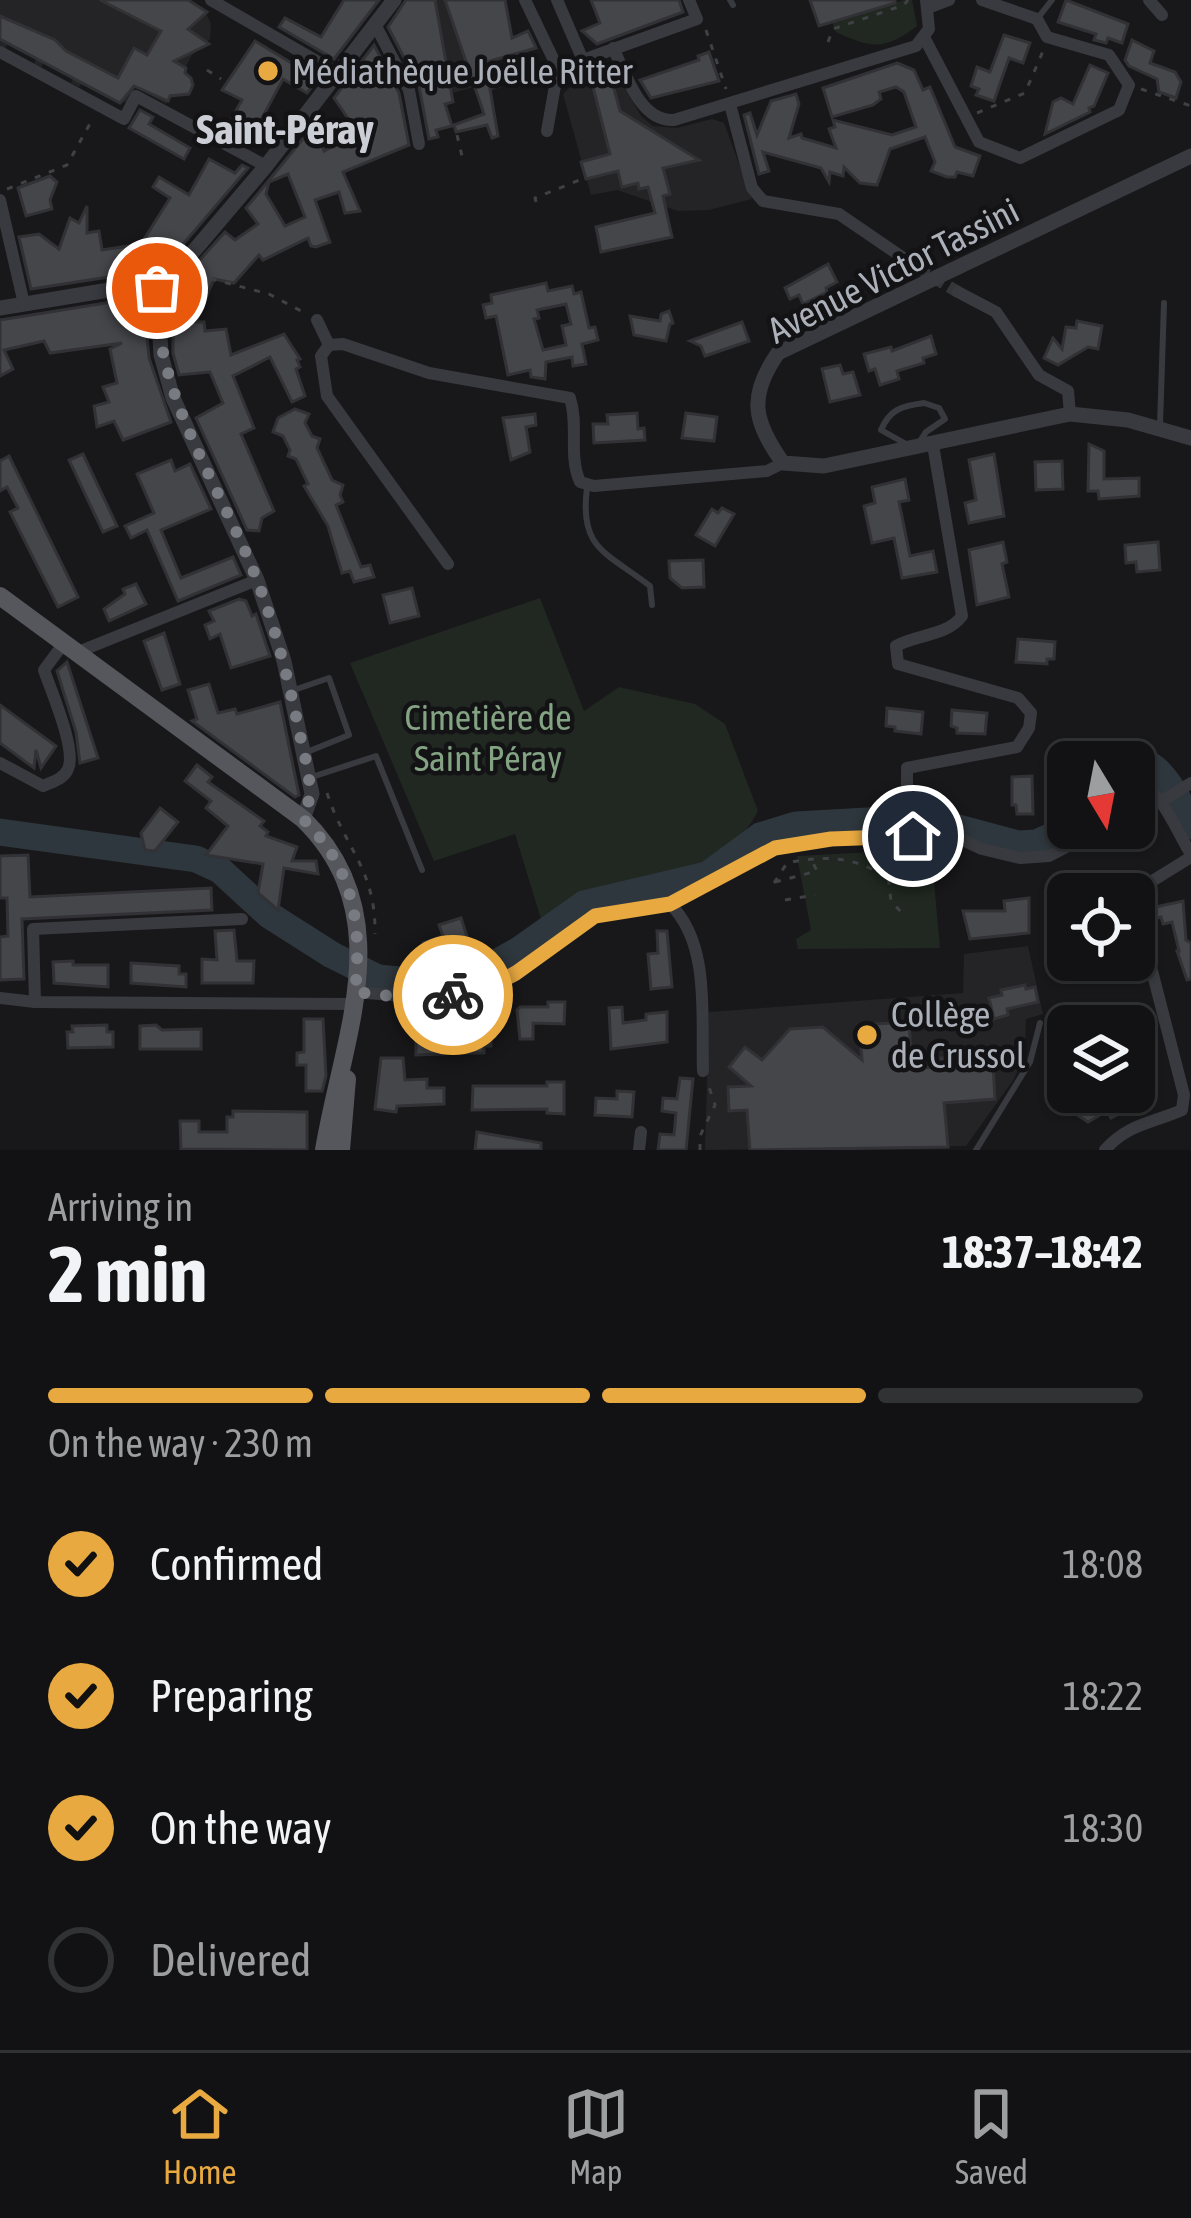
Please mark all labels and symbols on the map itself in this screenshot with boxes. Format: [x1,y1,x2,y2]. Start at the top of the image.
place label: Médiathèque Joëlle Ritter [292,50,634,92]
marker: Médiathèque Joëlle Ritter [255,58,281,84]
district label: Saint-Péray [196,105,374,153]
street label: Avenue Victor Tassini [761,189,1025,351]
pin [106,237,208,339]
park label: Cimetière de Saint Péray [404,696,572,779]
north arrow [1047,741,1155,849]
pin [862,785,964,887]
courier [393,935,513,1055]
place label: Collège de Crussol [891,993,1026,1076]
marker: Collège de Crussol [854,1022,880,1048]

